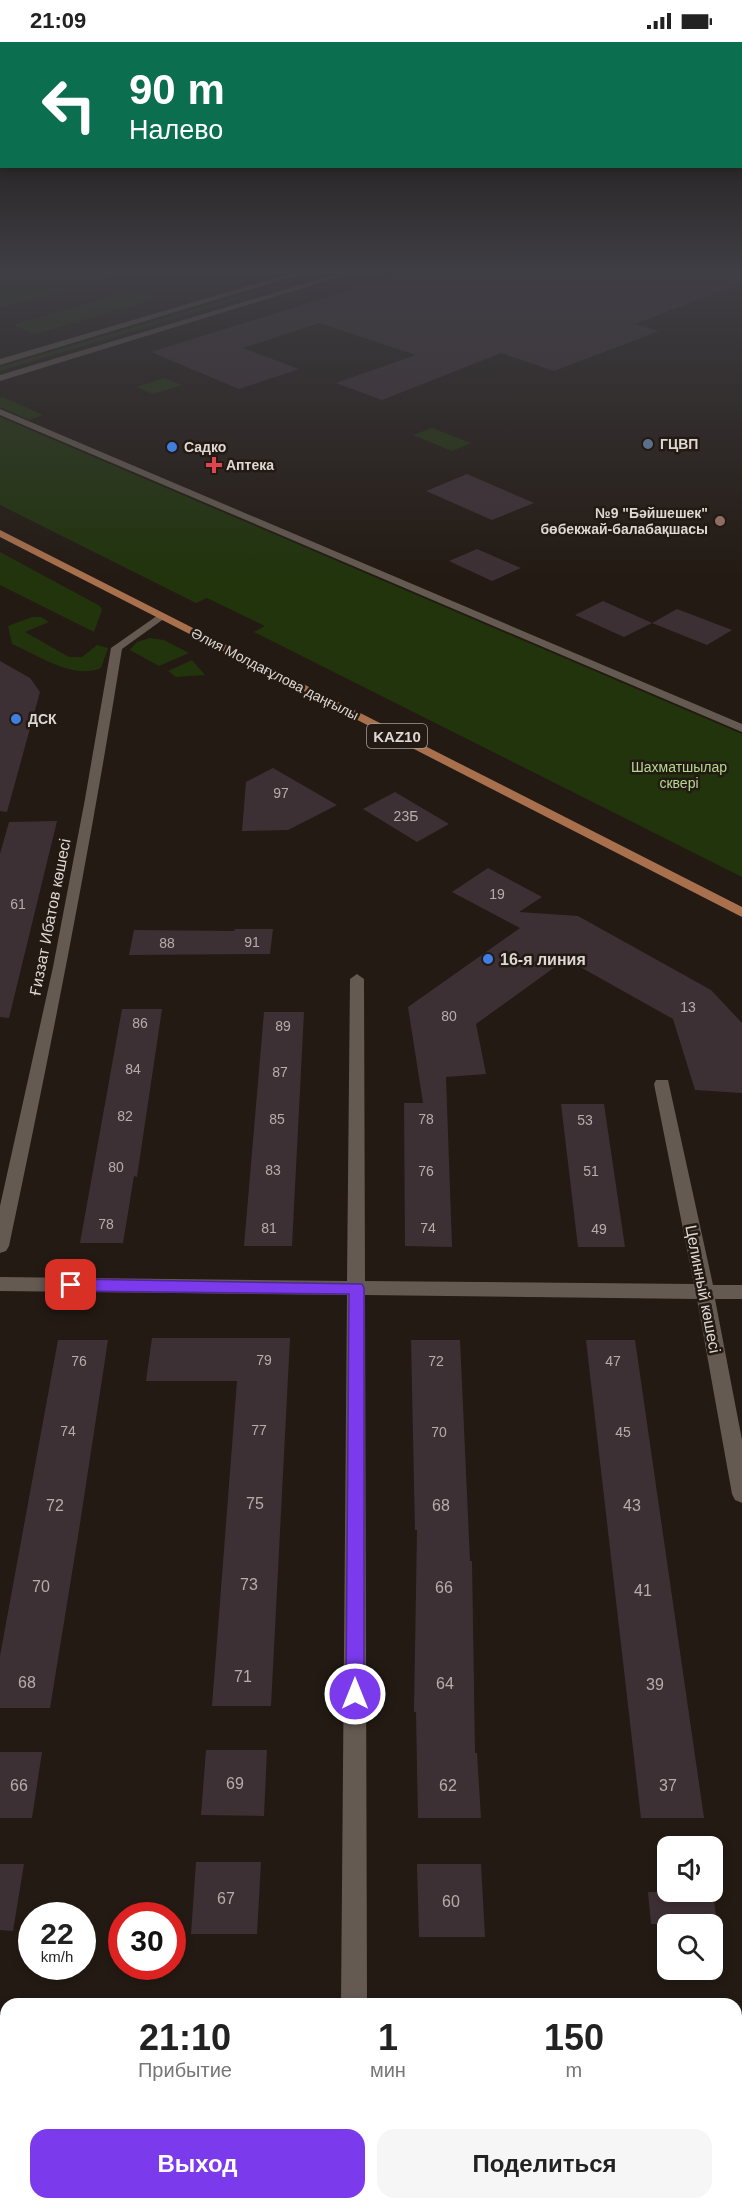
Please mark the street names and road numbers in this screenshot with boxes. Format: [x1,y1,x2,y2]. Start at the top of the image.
street label: Әлия Молдағұлова даңғылы [189,625,361,723]
road number: KAZ10 [367,724,427,748]
street label: Ғиззат Ибатов көшесі [26,837,74,998]
street label: Целинный көшесі [682,1223,724,1355]

